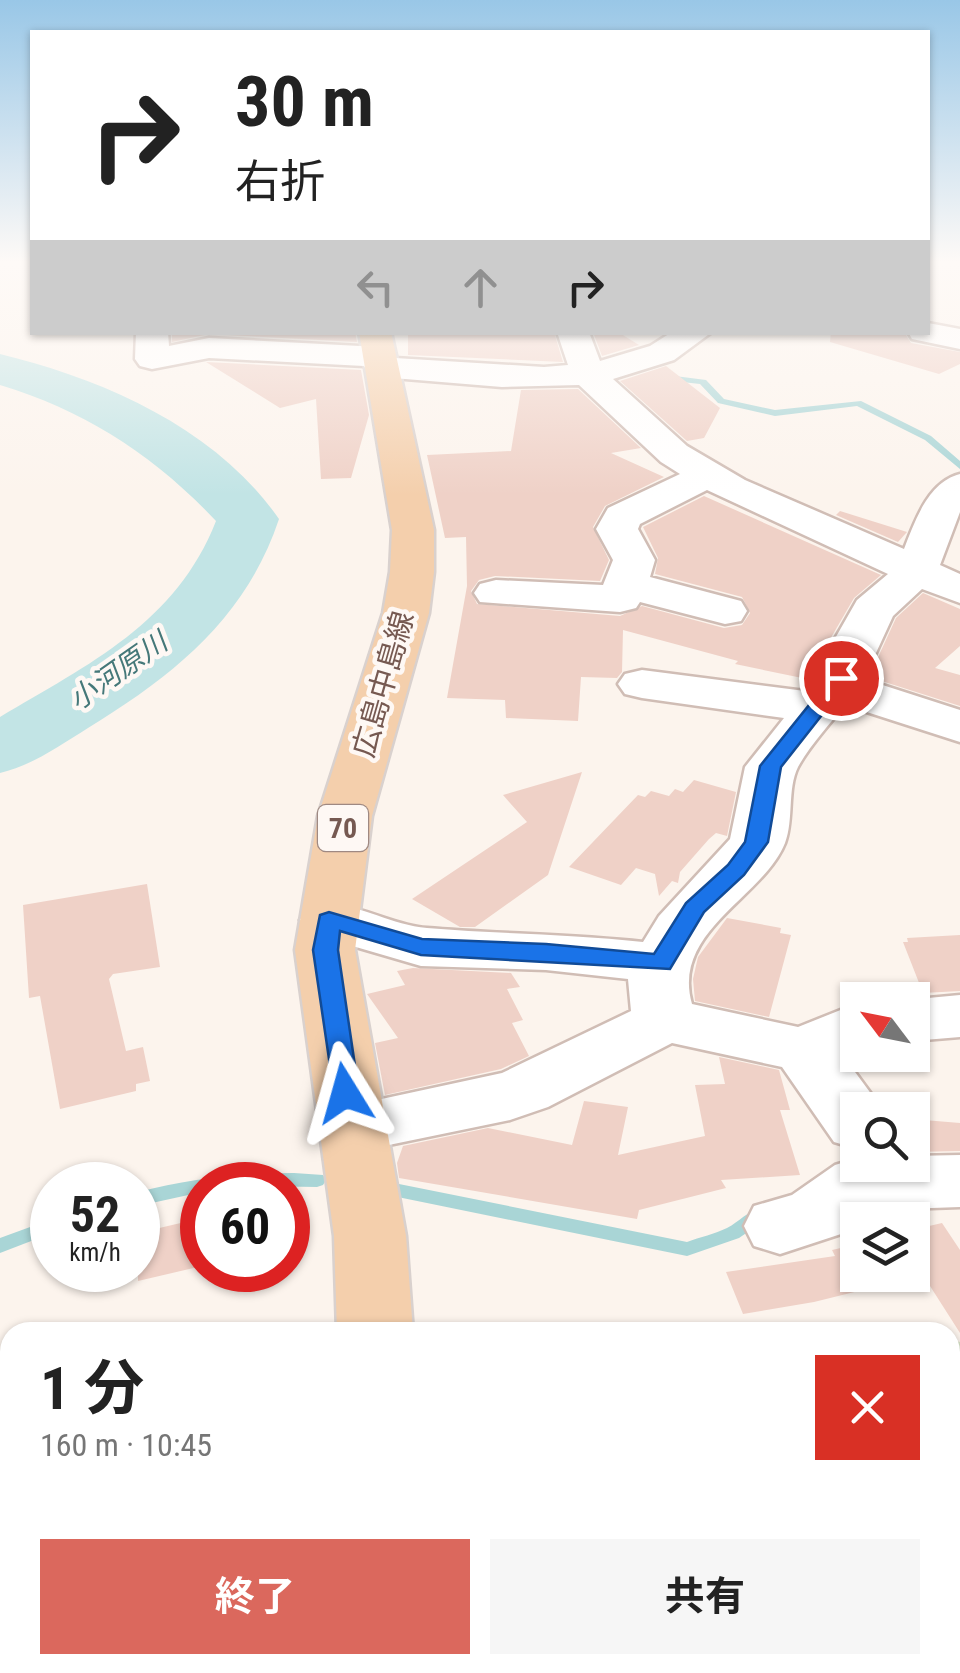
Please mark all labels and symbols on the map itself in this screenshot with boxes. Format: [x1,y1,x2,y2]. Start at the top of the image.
street label: 広島中島線 [346,607,420,761]
water label: 小河原川 [63,624,176,717]
pin [799,636,884,721]
road number: 70 [318,805,368,851]
north arrow [840,982,930,1072]
position arrow [293,1041,397,1145]
speed limit sign: 60 [180,1162,310,1292]

